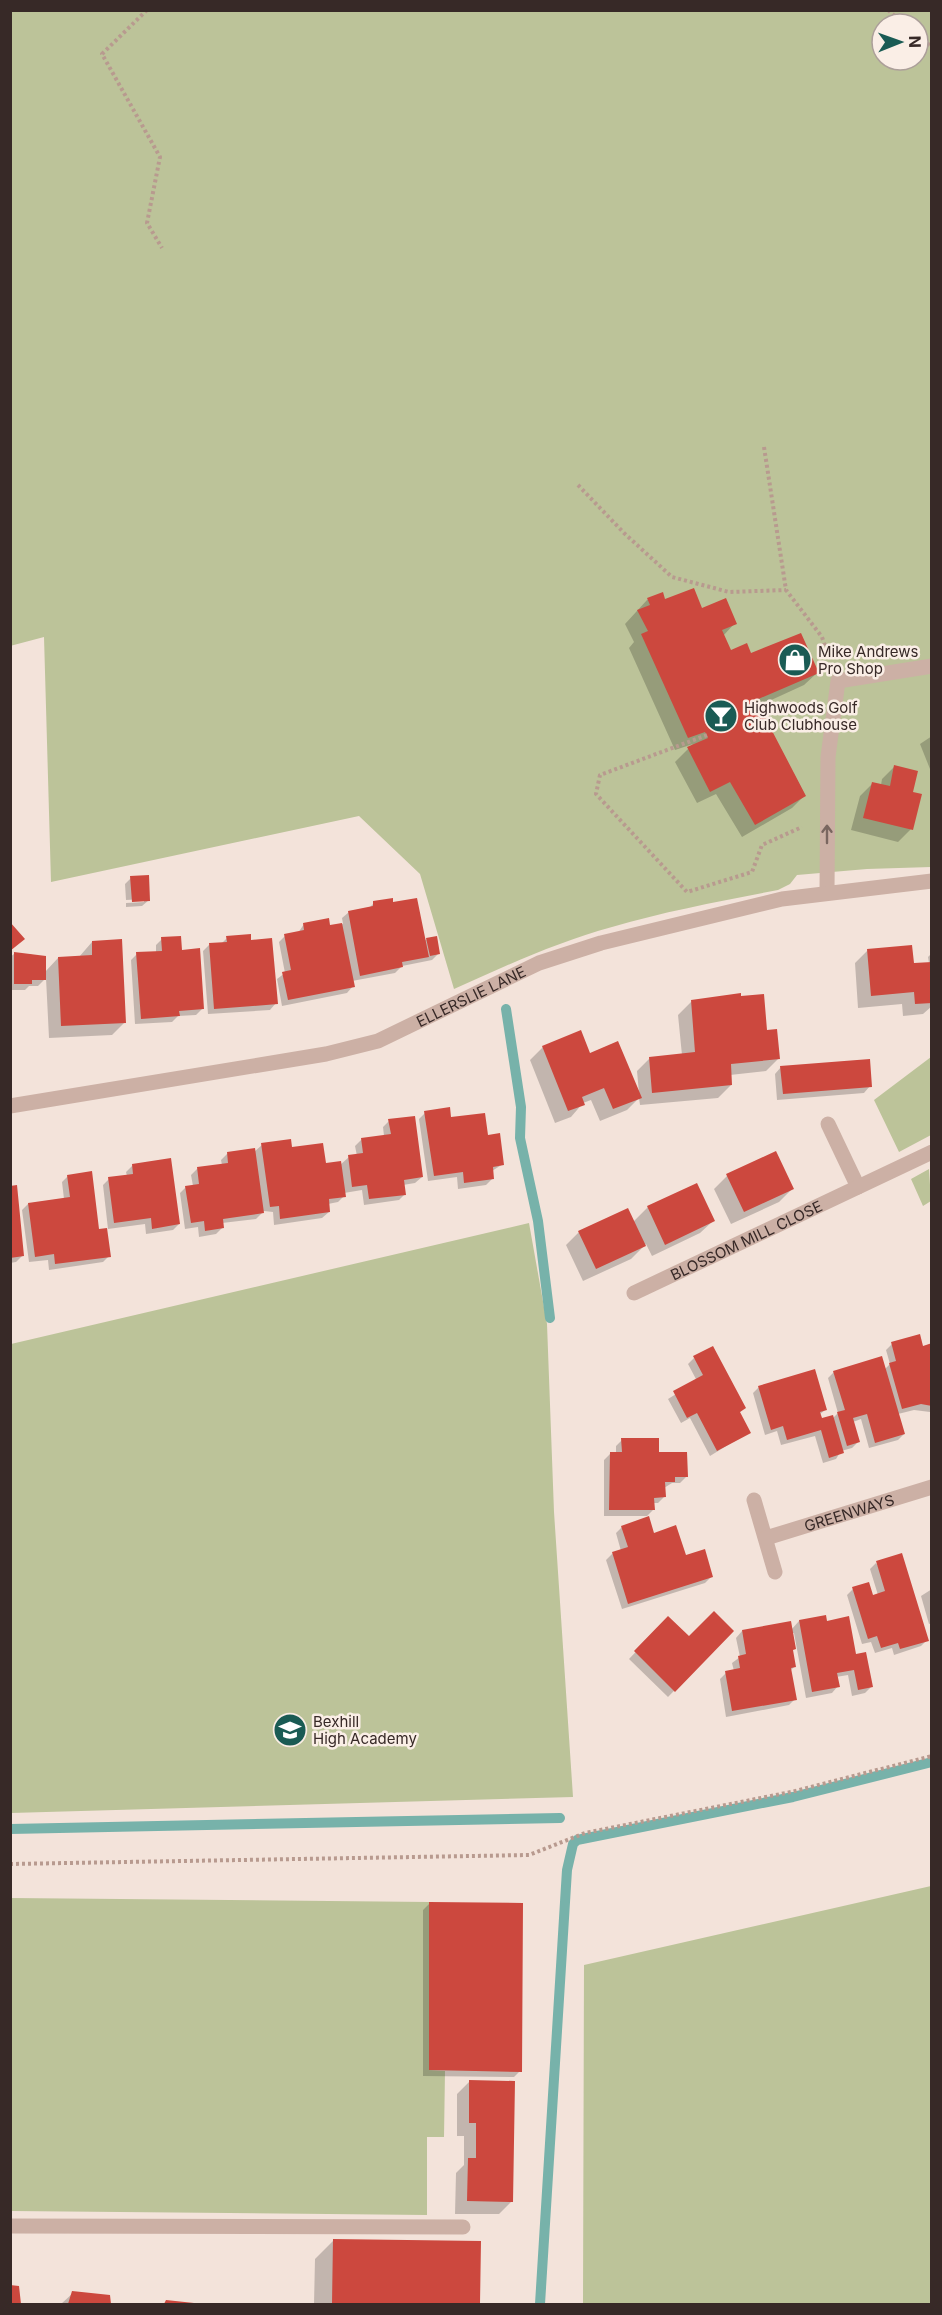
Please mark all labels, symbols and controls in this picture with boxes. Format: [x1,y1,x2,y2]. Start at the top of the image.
north arrow [870,12,930,72]
text: N [905,35,925,48]
shop icon: Mike Andrews Pro Shop [777,642,813,678]
place label: Mike Andrews Pro Shop [818,642,919,678]
bar icon: Highwoods Golf Club Clubhouse [703,698,739,734]
place label: Highwoods Golf Club Clubhouse [744,698,858,734]
one-way arrow [821,824,833,844]
street label: ELLERSLIE LANE [413,961,529,1031]
street label: BLOSSOM MILL CLOSE [667,1196,825,1284]
street label: GREENWAYS [802,1490,897,1535]
school or university icon: Bexhill High Academy [272,1712,308,1748]
place label: Bexhill High Academy [313,1712,417,1748]

